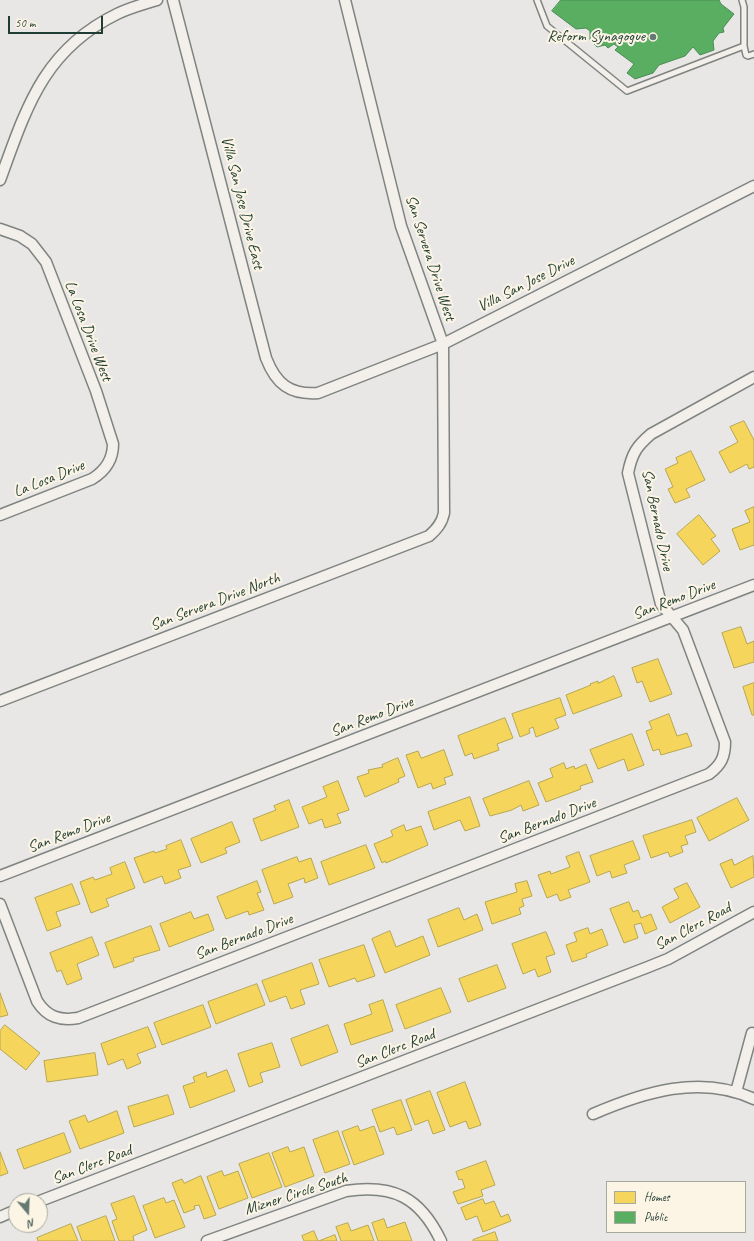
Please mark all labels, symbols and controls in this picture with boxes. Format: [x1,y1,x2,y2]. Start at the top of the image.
scale bar [10,8,105,34]
text: 50 m [15,15,35,31]
place label: Reform Synagogue [547,27,645,47]
marker: Reform Synagogue [648,32,658,42]
street label: Villa San Jose Drive East [216,135,268,271]
street label: San Servera Drive West [401,193,459,323]
street label: Villa San Jose Drive [474,251,578,317]
street label: La Losa Drive West [60,278,116,384]
street label: La Losa Drive [11,456,87,502]
street label: San Bernado Drive [637,468,677,572]
street label: San Servera Drive North [148,568,282,636]
street label: San Remo Drive [630,576,718,624]
street label: San Remo Drive [328,693,416,741]
street label: San Bernado Drive [495,794,599,848]
street label: San Remo Drive [25,809,113,857]
street label: San Clerc Road [652,899,734,955]
street label: San Bernado Drive [192,910,296,964]
street label: San Clerc Road [353,1025,437,1073]
street label: San Clerc Road [50,1141,134,1189]
street label: Mizner Circle South [242,1168,350,1220]
legend [606,1181,746,1233]
text: Homes [644,1189,670,1205]
north arrow [8,1193,48,1233]
text: Public [644,1209,668,1225]
text: N [26,1216,37,1231]

